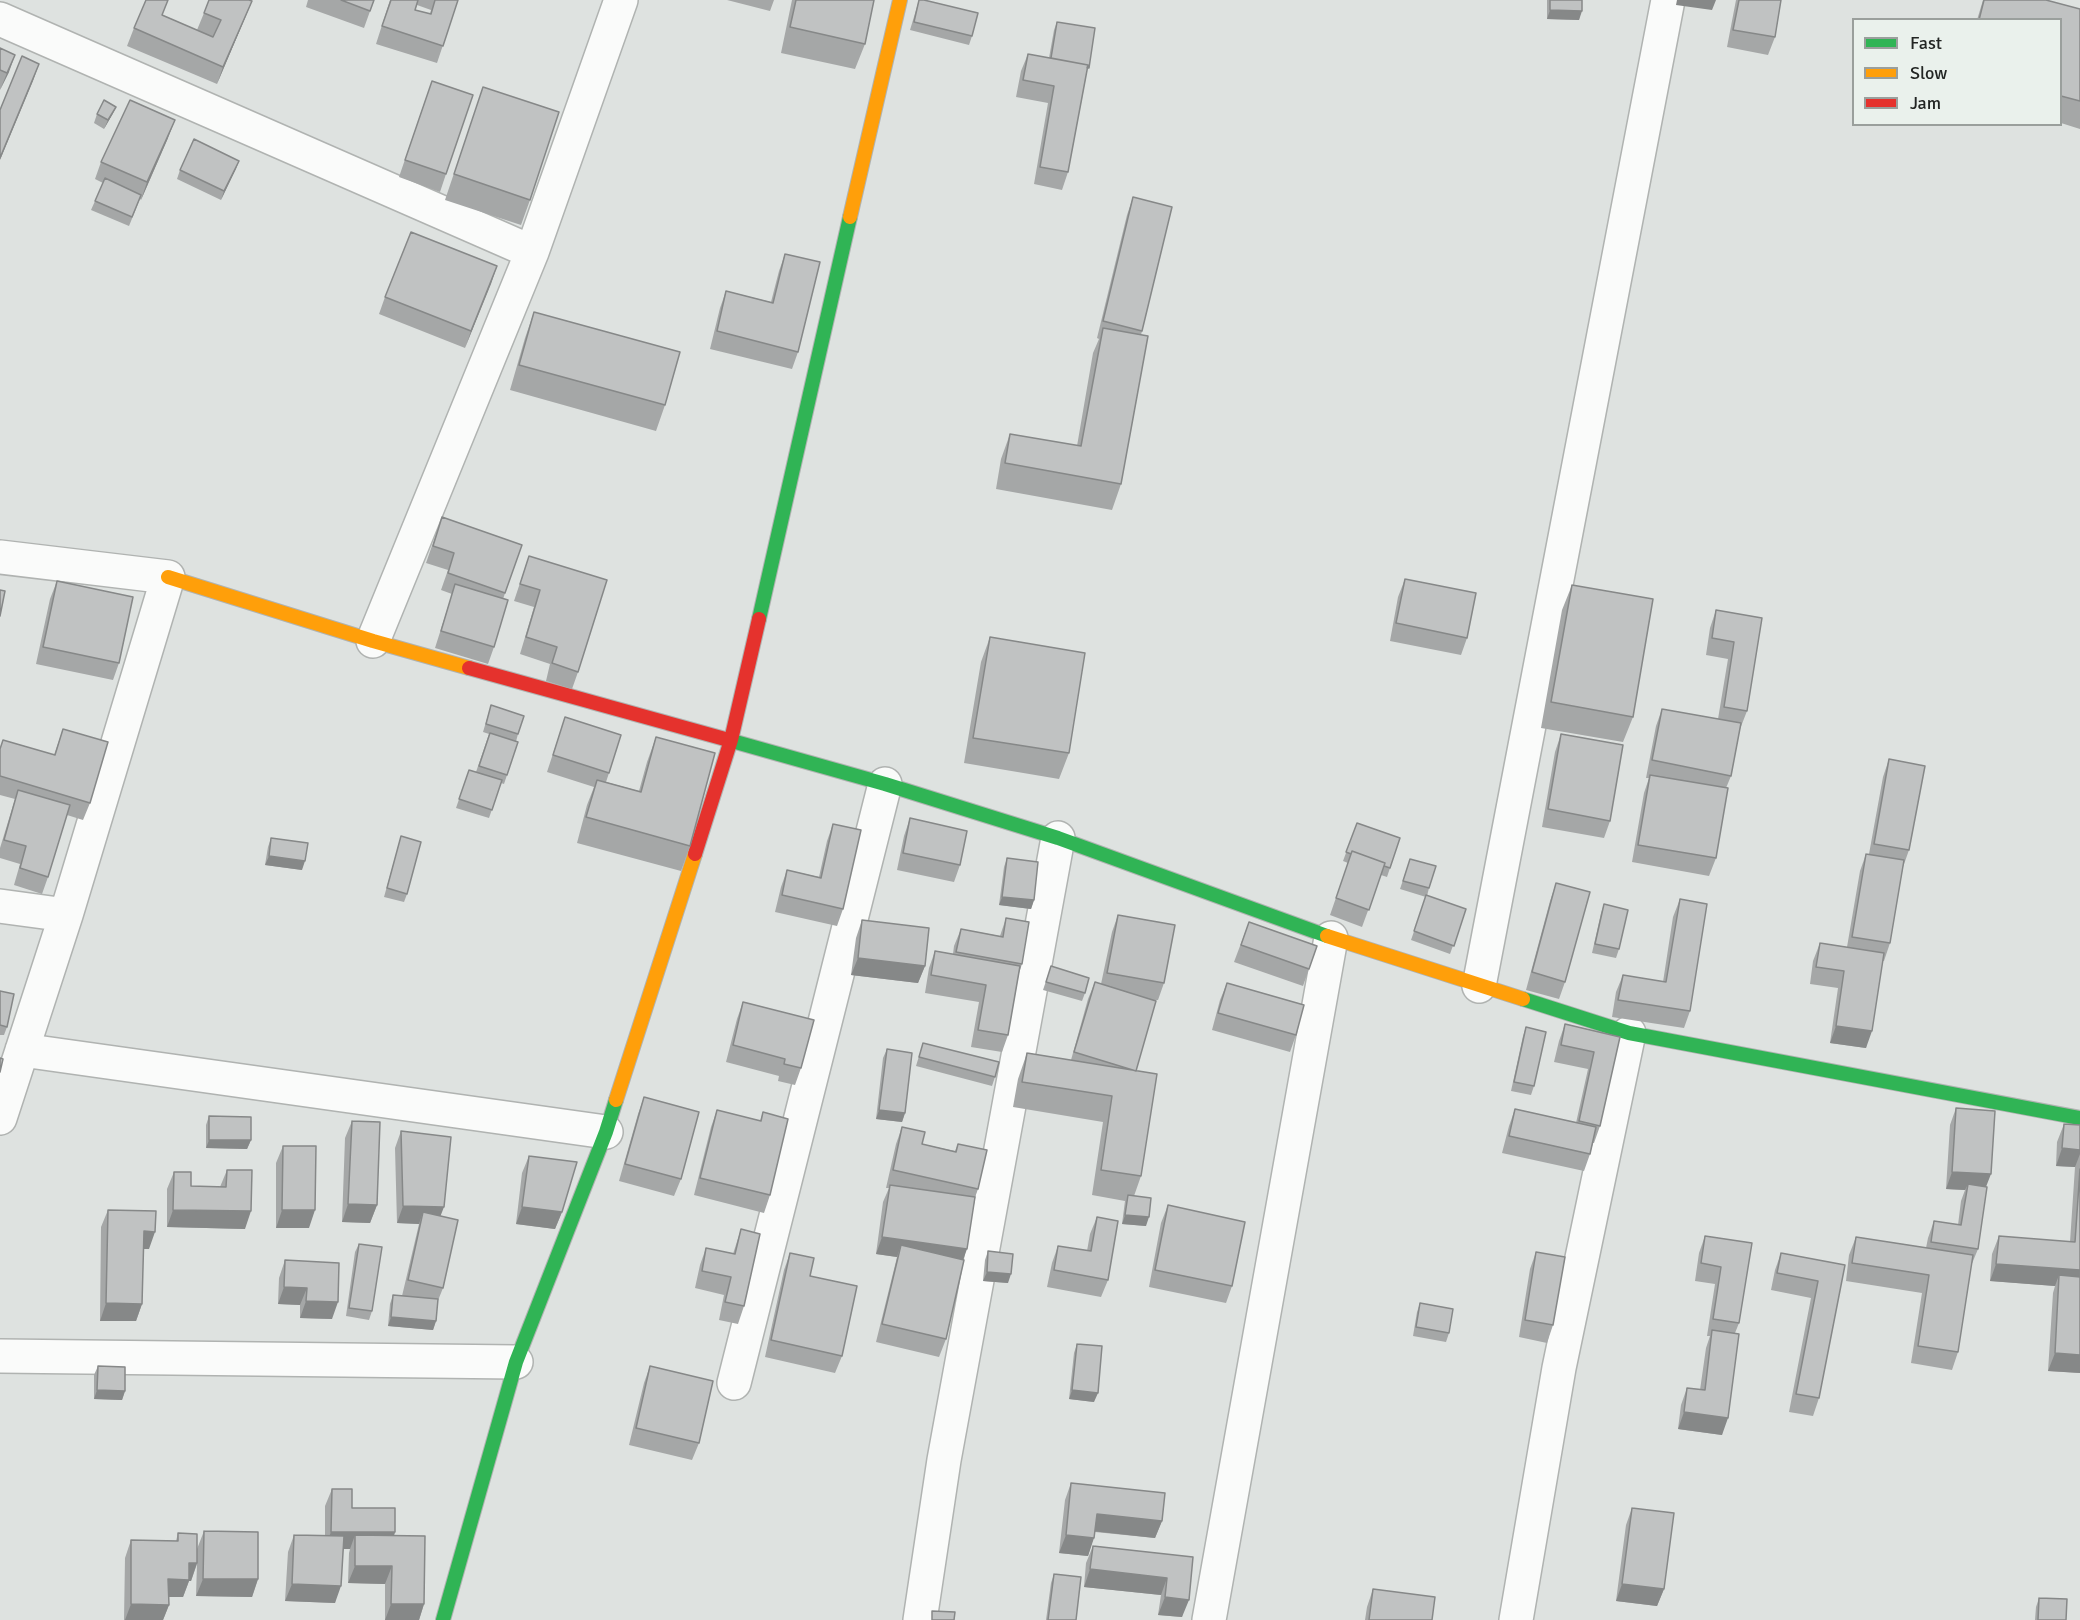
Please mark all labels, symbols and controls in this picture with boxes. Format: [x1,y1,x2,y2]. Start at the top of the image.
legend [1852,18,2062,126]
text: Fast [1910,32,1942,54]
text: Slow [1910,62,1947,84]
text: Jam [1910,92,1941,114]

